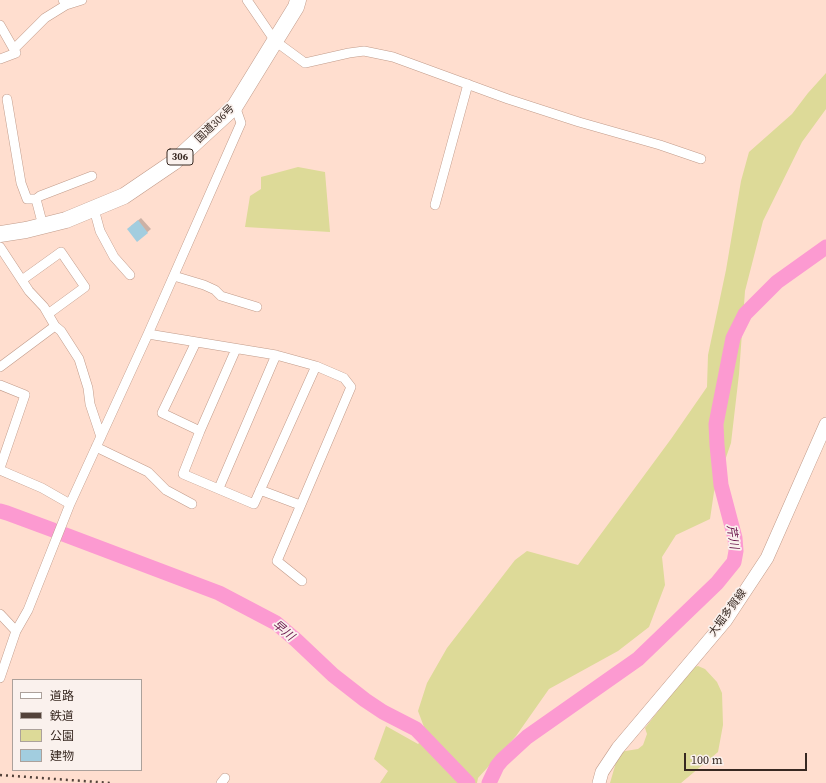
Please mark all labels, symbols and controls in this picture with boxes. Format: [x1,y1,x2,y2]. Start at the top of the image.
street label: 国道306号 [193,102,237,146]
road number: 306 [167,149,193,165]
water label: 芹川 [723,524,741,550]
street label: 大堀多賀線 [706,587,750,639]
water label: 早川 [269,618,297,644]
legend [12,679,142,771]
text: 道路 [50,688,74,704]
text: 鉄道 [50,708,74,724]
text: 公園 [50,728,74,744]
scale bar [686,745,809,771]
text: 建物 [50,748,74,764]
text: 100 m [691,752,723,768]

